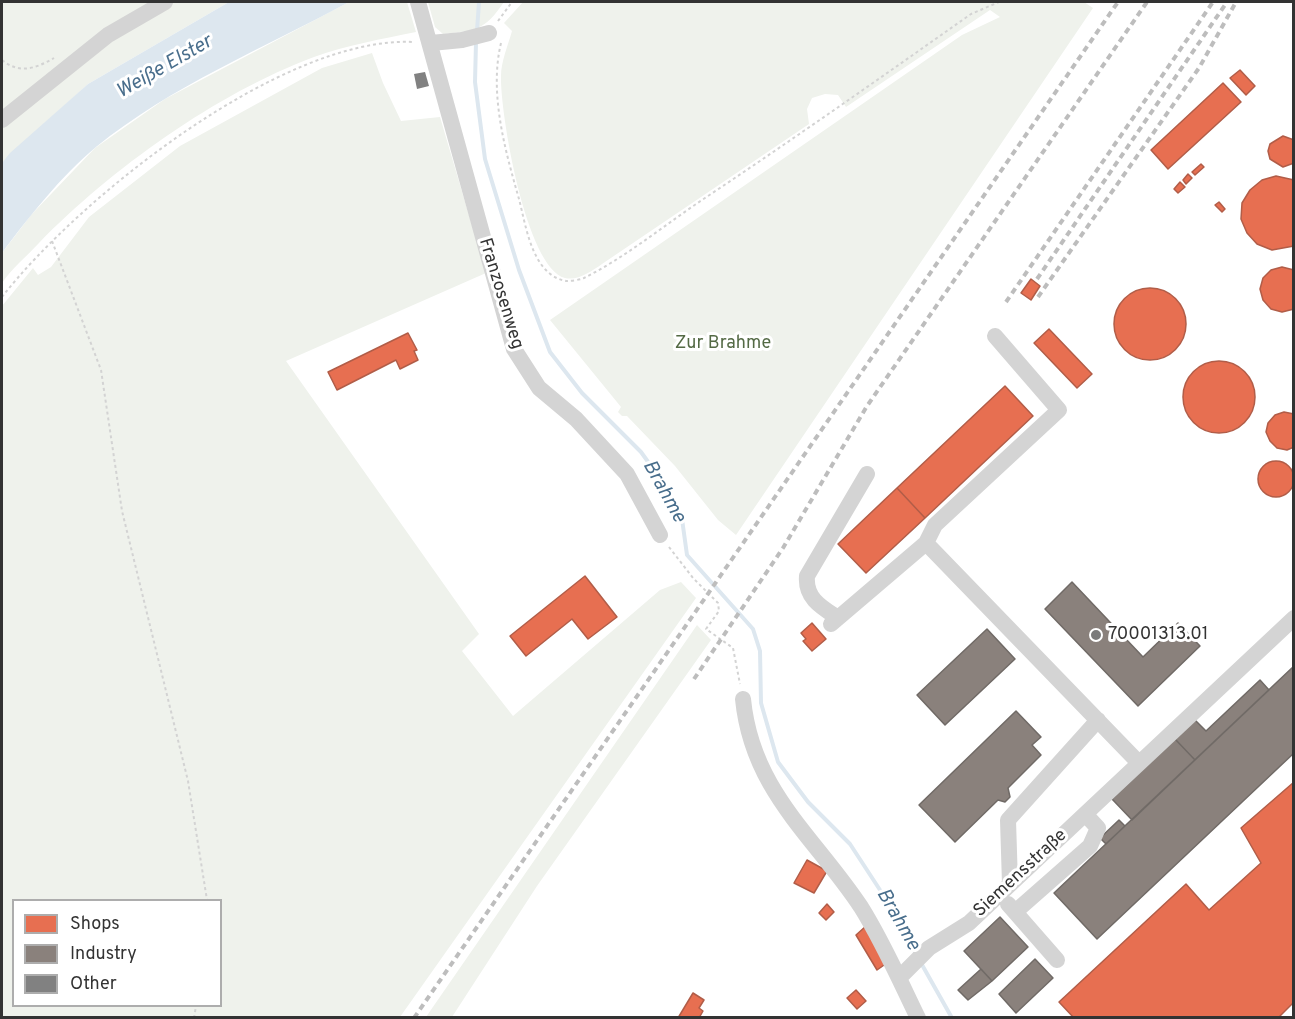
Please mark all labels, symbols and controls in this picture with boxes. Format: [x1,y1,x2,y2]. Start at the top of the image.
water label: Weiße Elster [113,31,217,105]
street label: Franzosenweg [473,236,527,352]
park label: Zur Brahme [675,333,771,355]
water label: Brahme [636,457,690,527]
place label: 70001313.01 [1108,624,1209,646]
marker: 70001313.01 [1089,628,1103,642]
street label: Siemensstraße [970,825,1072,923]
water label: Brahme [870,885,924,955]
legend [12,899,222,1007]
text: Shops [70,913,120,936]
text: Industry [70,943,137,966]
text: Other [70,973,117,996]

